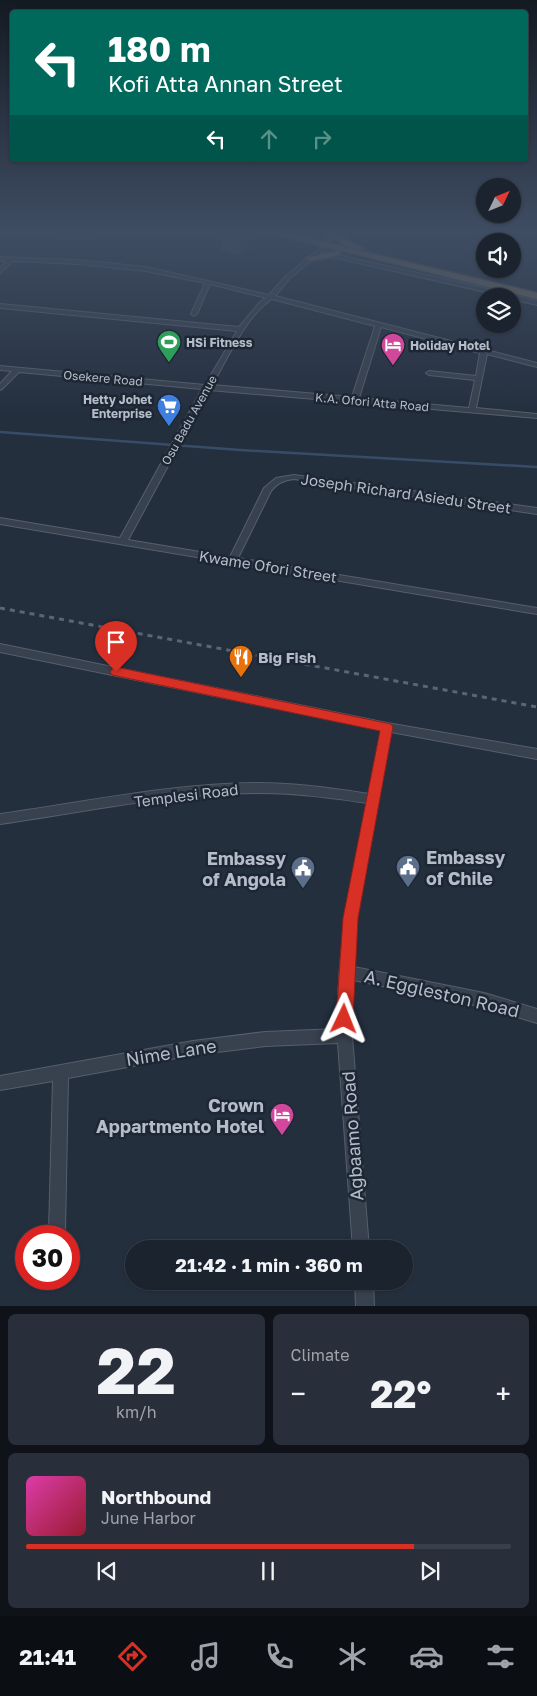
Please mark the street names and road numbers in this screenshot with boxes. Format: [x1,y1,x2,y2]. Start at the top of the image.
street label: Osekere Road [63,367,143,389]
street label: Osu Badu Avenue [158,372,220,468]
street label: K.A. Ofori Atta Road [314,390,430,414]
street label: Joseph Richard Asiedu Street [300,469,512,517]
street label: Kwame Ofori Street [198,546,338,586]
street label: Templesi Road [133,780,239,810]
street label: A. Eggleston Road [362,964,522,1022]
street label: Nime Lane [124,1034,218,1070]
street label: Agbaamo Road [337,1071,367,1201]

